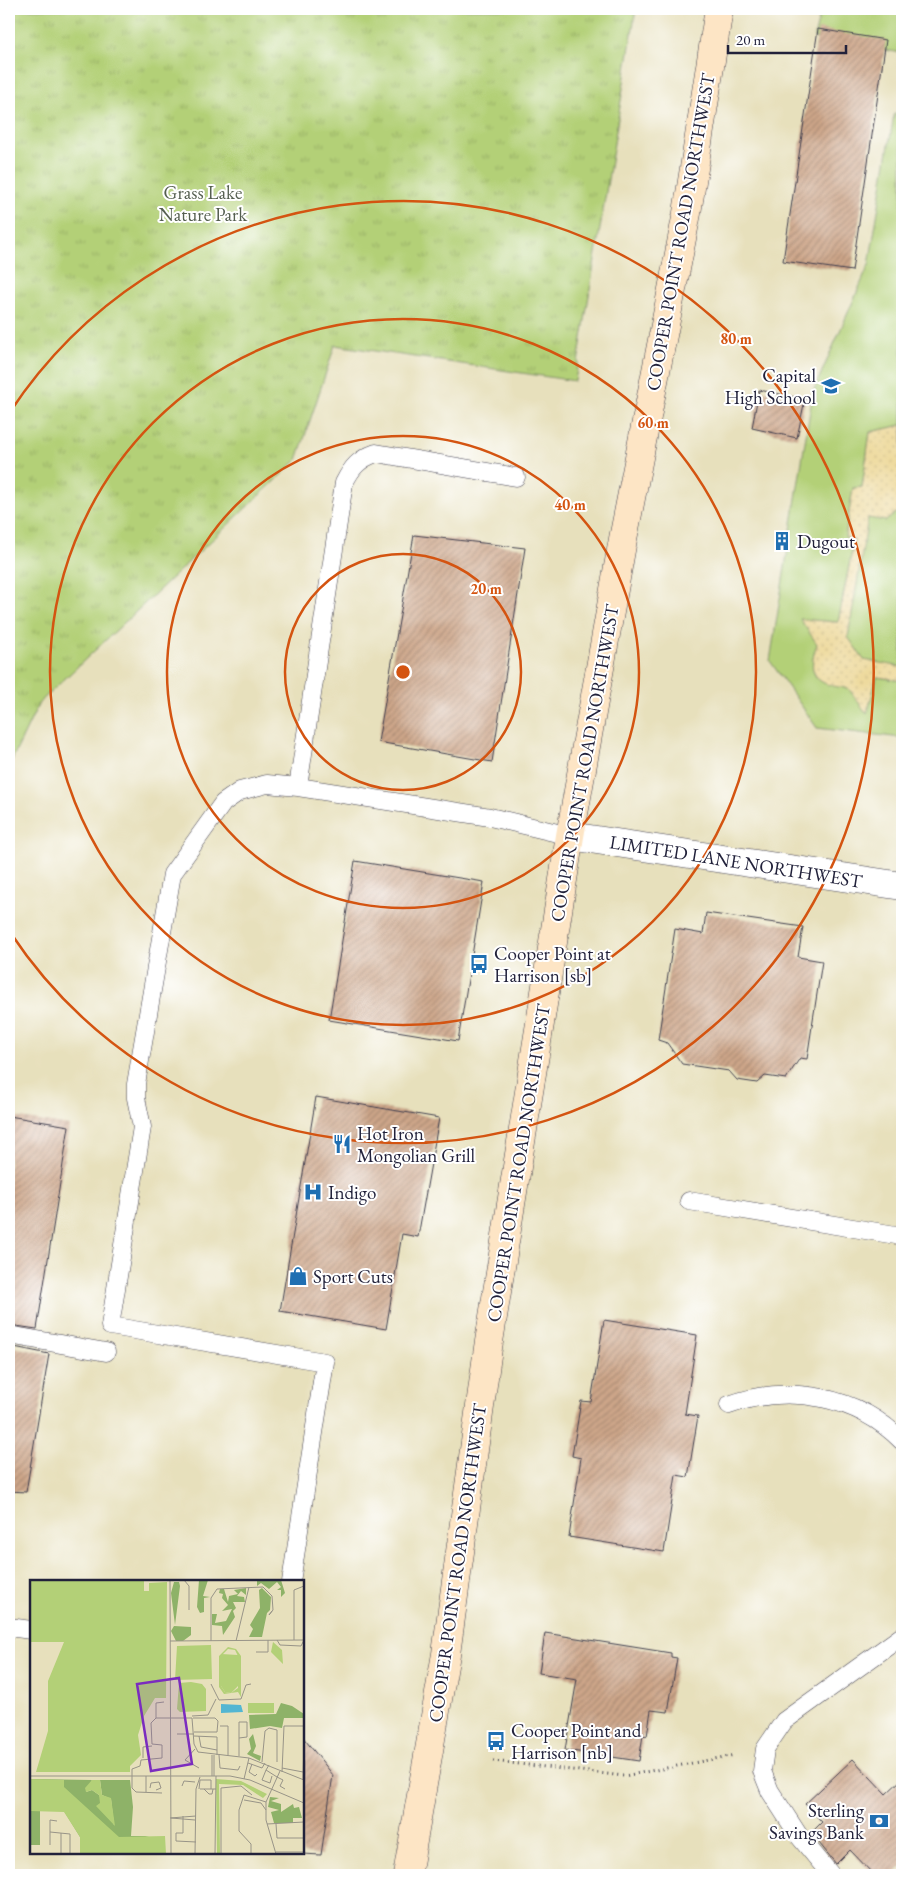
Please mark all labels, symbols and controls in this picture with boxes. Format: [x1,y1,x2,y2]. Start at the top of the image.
scale bar [728,22,846,54]
text: 20 m [736,30,765,49]
street label: COOPER POINT ROAD NORTHWEST [640,71,721,393]
park label: Grass Lake Nature Park [159,180,248,227]
text: 80 m [720,329,752,348]
place label: Capital High School [725,363,816,410]
school or university icon: Capital High School [820,375,842,397]
text: 60 m [637,413,669,432]
text: 40 m [554,495,586,514]
place label: Dugout [797,529,855,554]
building icon: Dugout [771,530,793,552]
text: 20 m [470,579,502,598]
street label: COOPER POINT ROAD NORTHWEST [544,602,625,924]
centre of rings [394,663,412,681]
street label: LIMITED LANE NORTHWEST [608,829,864,894]
place label: Cooper Point at Harrison [sb] [494,941,611,988]
bus stop icon: Cooper Point at Harrison [sb] [468,953,490,975]
street label: COOPER POINT ROAD NORTHWEST [481,1002,556,1324]
place label: Hot Iron Mongolian Grill [357,1121,476,1168]
restaurant icon: Hot Iron Mongolian Grill [331,1133,353,1155]
place label: Indigo [328,1180,376,1205]
hospital icon: Indigo [302,1181,324,1203]
place label: Sport Cuts [313,1264,393,1289]
shop icon: Sport Cuts [287,1265,309,1287]
street label: COOPER POINT ROAD NORTHWEST [423,1402,492,1724]
inset map [30,1580,304,1854]
place label: Cooper Point and Harrison [nb] [511,1718,642,1765]
bus stop icon: Cooper Point and Harrison [nb] [485,1730,507,1752]
place label: Sterling Savings Bank [769,1798,865,1845]
bank icon: Sterling Savings Bank [868,1810,890,1832]

